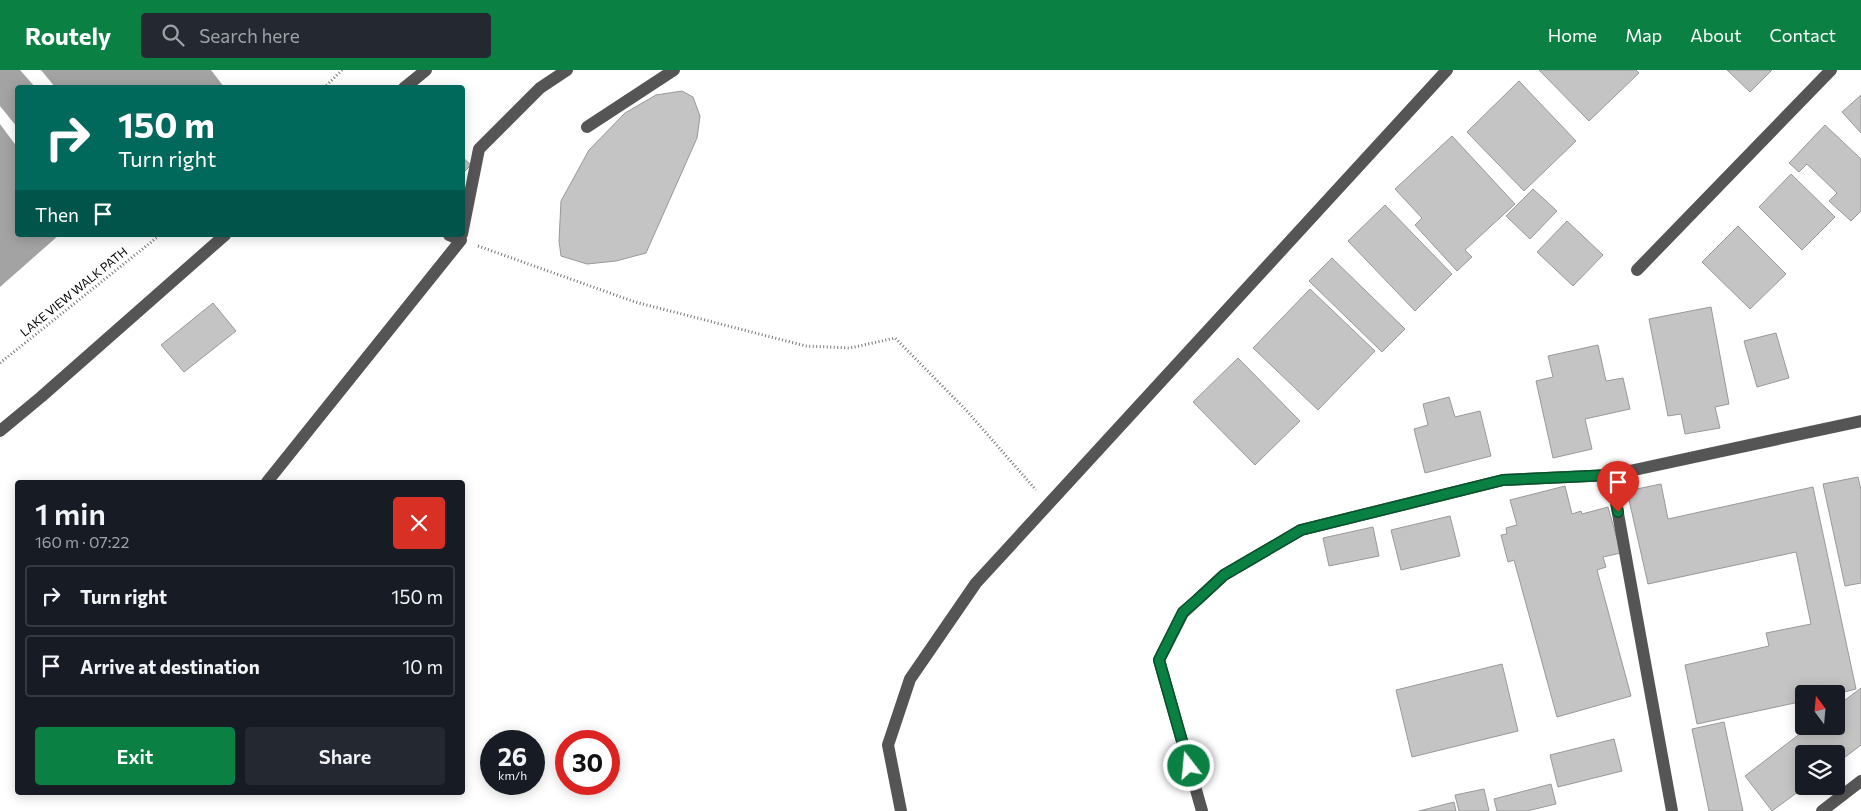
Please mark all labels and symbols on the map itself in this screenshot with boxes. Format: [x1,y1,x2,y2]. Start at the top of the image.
street label: LAKE VIEW WALK PATH [17,244,130,339]
pin [1597,461,1639,512]
north arrow [1795,685,1845,735]
speed limit sign: 30 [555,730,620,795]
position arrow [1162,739,1214,791]

